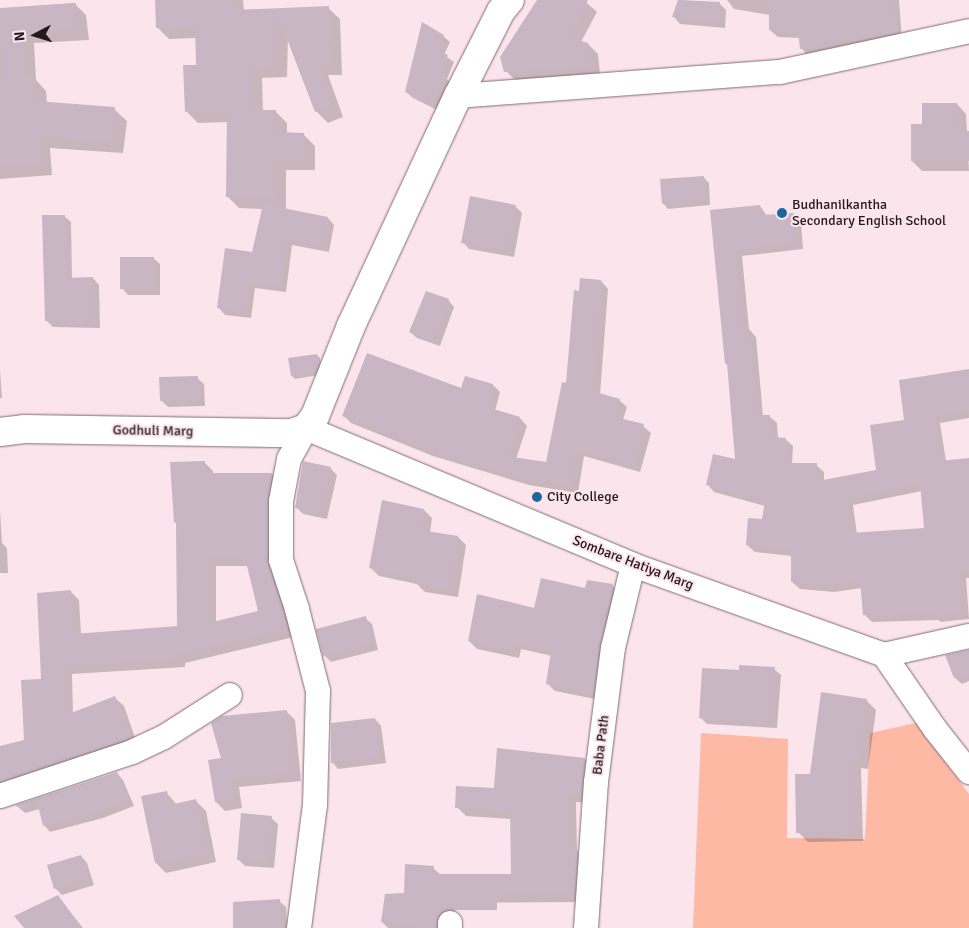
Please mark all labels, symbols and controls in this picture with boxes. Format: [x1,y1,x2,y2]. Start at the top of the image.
north arrow [10,10,60,60]
text: N [11,31,28,42]
place label: Budhanilkantha Secondary English School [792,197,946,230]
marker: Budhanilkantha Secondary English School [776,207,788,219]
street label: Godhuli Marg [113,422,193,440]
place label: City College [547,489,619,505]
marker: City College [531,491,543,503]
street label: Sombare Hatiya Marg [570,532,696,594]
street label: Baba Path [589,714,613,776]

